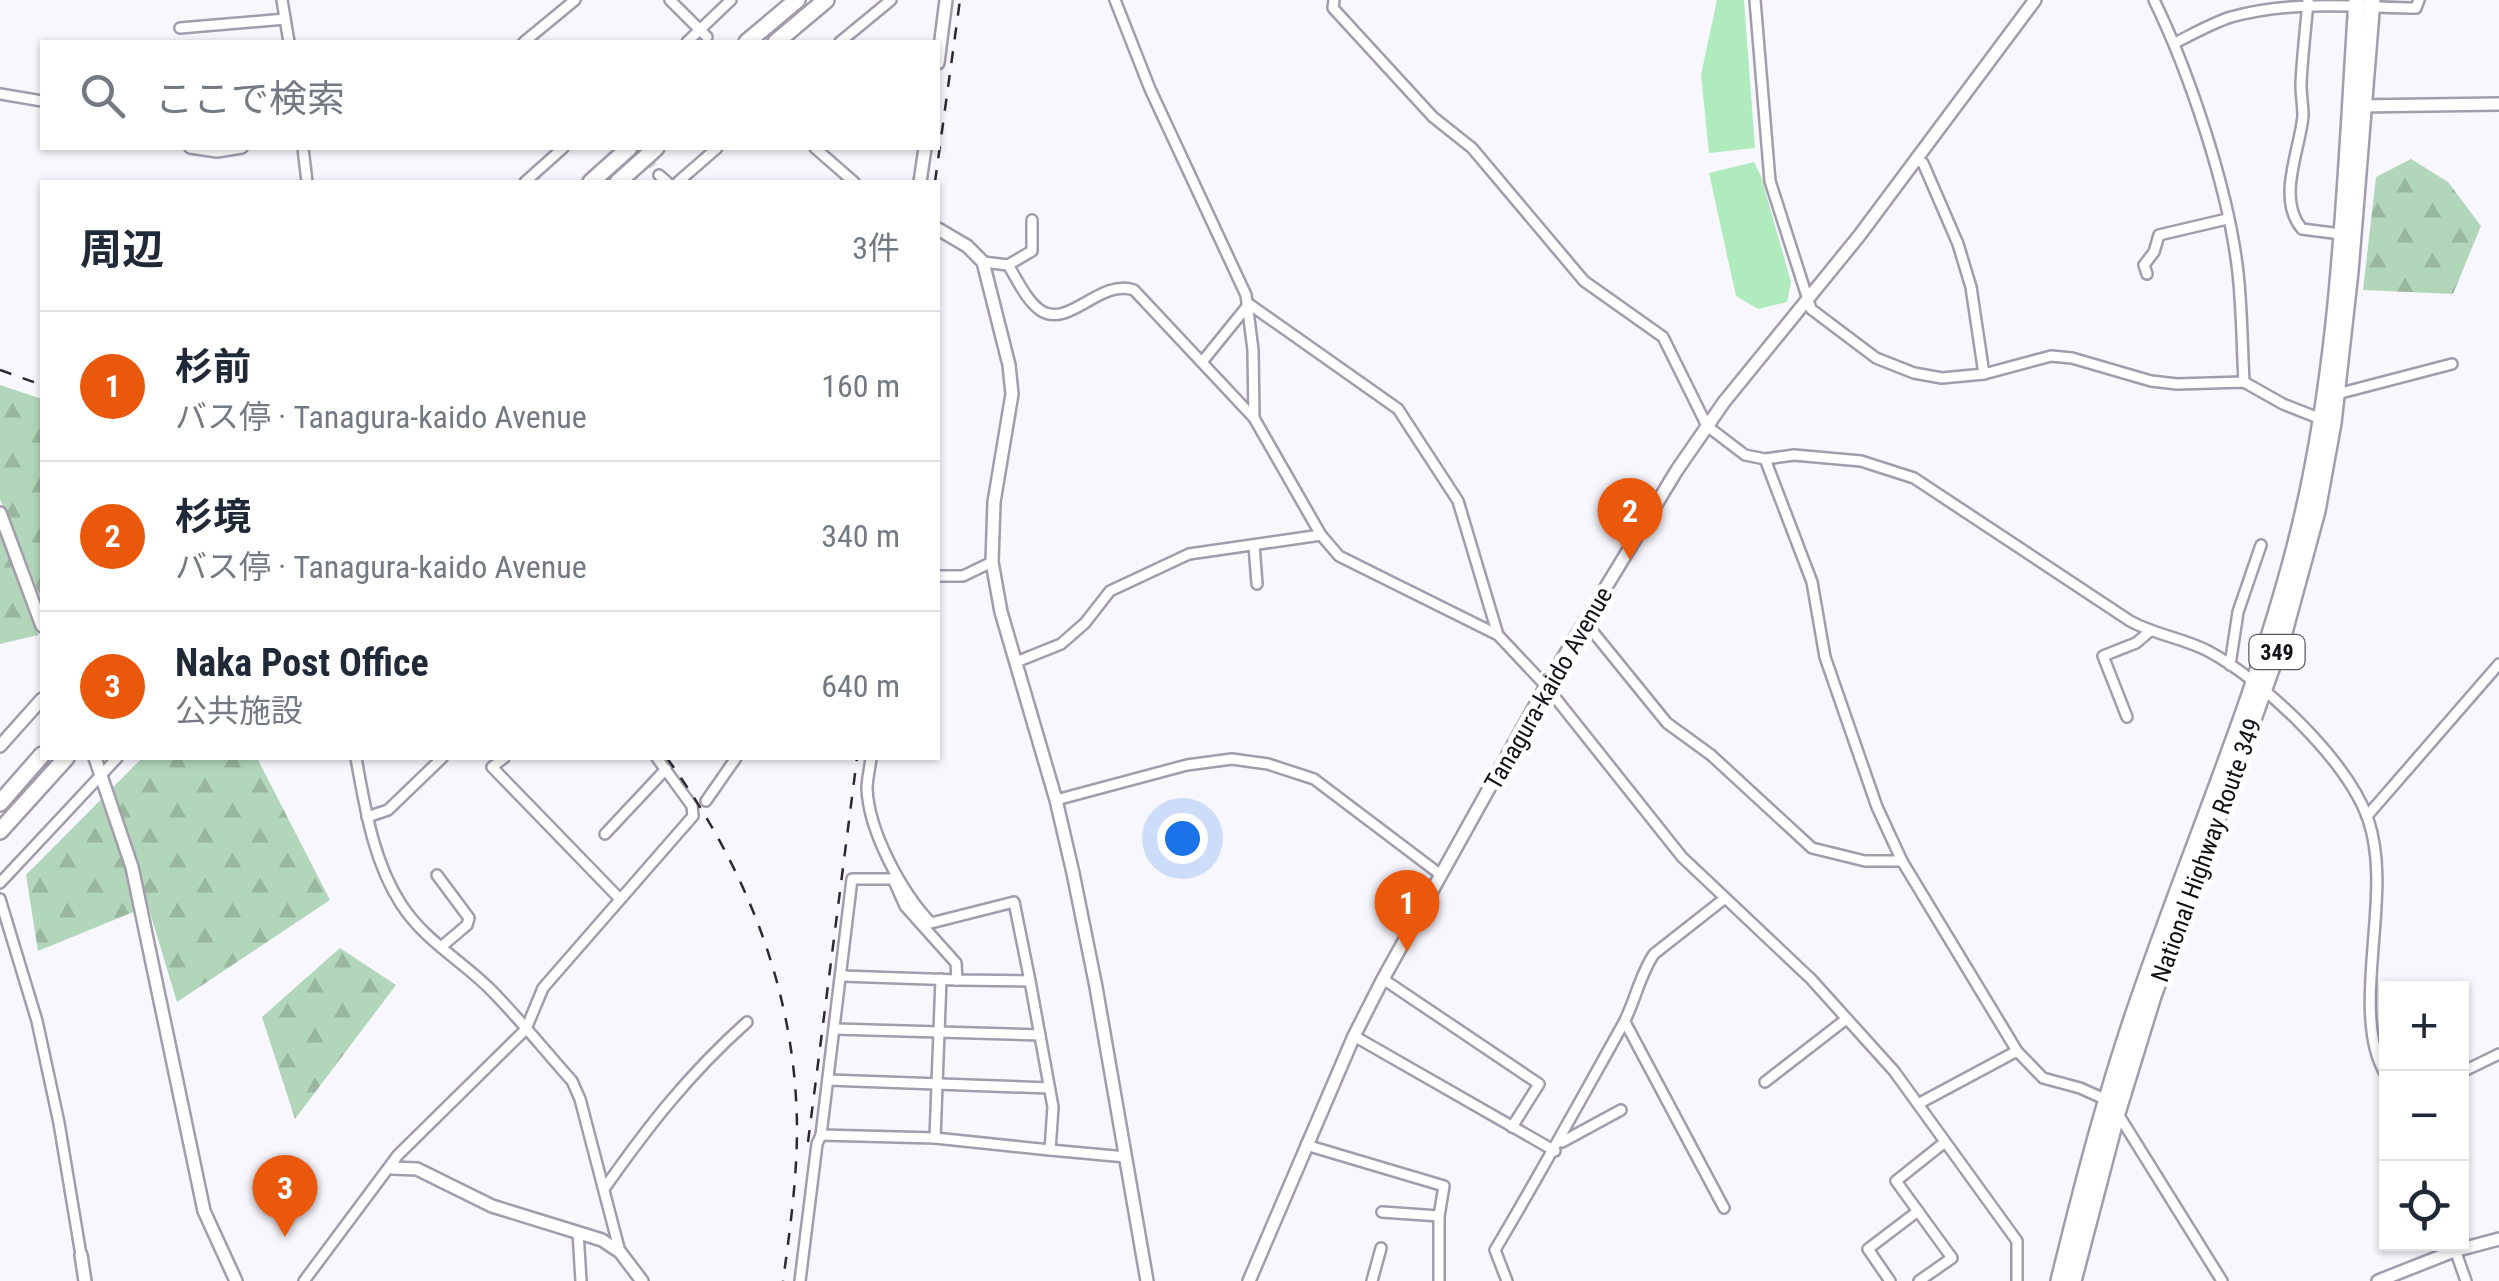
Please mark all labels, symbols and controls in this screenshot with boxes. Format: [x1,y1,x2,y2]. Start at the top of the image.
search box [40,40,940,150]
icon: search [75,68,130,123]
text: ここで検索 [155,77,345,121]
text: 周辺 [80,225,164,274]
text: 3件 [852,229,900,267]
text: 杉前 [175,345,251,389]
text: 1 [104,367,121,405]
text: 160 m [821,367,900,405]
text: バス停 · Tanagura-kaido Avenue [175,398,587,436]
pin: 2 [1598,478,1662,560]
text: 杉境 [175,495,251,539]
text: 2 [104,517,121,555]
text: 340 m [821,517,900,555]
text: バス停 · Tanagura-kaido Avenue [175,548,587,586]
street label: Tanagura-kaido Avenue [1479,582,1618,795]
road number: 349 [2250,635,2304,669]
text: Naka Post Office [175,641,429,685]
text: 3 [104,667,121,705]
text: 640 m [821,667,900,705]
text: 公共施設 [175,692,303,730]
street label: National Highway Route 349 [2145,714,2268,986]
your location [1157,813,1208,864]
pin: 1 [1374,870,1440,952]
map controls [2379,981,2469,1251]
button: + [2379,981,2469,1071]
button: − [2379,1071,2469,1161]
pin: 3 [252,1154,318,1237]
button: locate [2379,1161,2469,1251]

